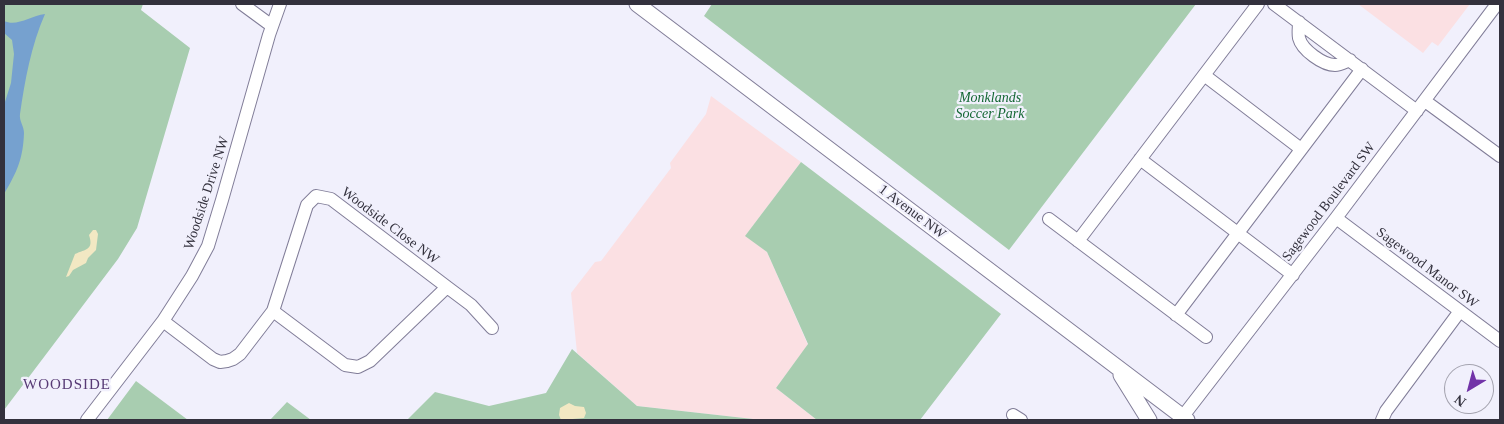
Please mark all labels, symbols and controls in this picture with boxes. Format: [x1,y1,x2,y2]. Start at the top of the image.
park label: Monklands Soccer Park [956,90,1024,122]
street label: Woodside Drive NW [181,134,233,252]
street label: Sagewood Boulevard SW [1279,139,1379,265]
street label: 1 Avenue NW [875,181,949,243]
street label: Woodside Close NW [338,184,442,268]
street label: Sagewood Manor SW [1373,224,1481,312]
north arrow [1444,364,1494,414]
district label: WOODSIDE [22,376,112,394]
text: N [1452,392,1469,410]

